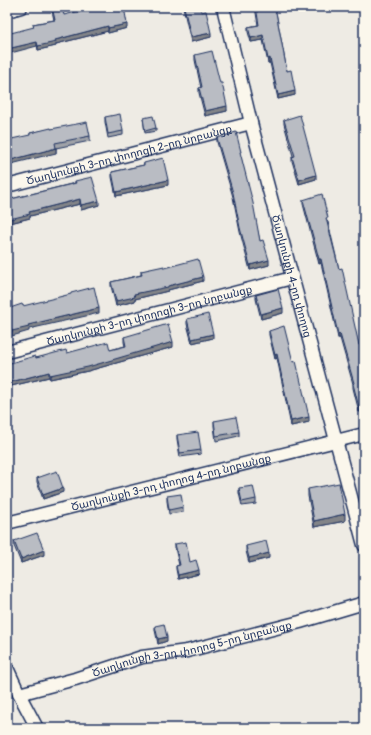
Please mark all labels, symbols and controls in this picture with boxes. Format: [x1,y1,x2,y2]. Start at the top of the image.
street label: Ծաղկունքի 3-րդ փողոցի 2-րդ նրբանցք [25,122,233,187]
street label: Ծաղկունքի 4-րդ փողոց [269,213,315,339]
street label: Ծաղկունքի 3-րդ փողոցի 3-րդ նրբանցք [45,282,253,348]
street label: Ծաղկունքի 3-րդ փողոց 4-րդ նրբանցք [70,451,272,513]
street label: Ծաղկունքի 3-րդ փողոց 5-րդ նրբանցք [91,618,293,679]

